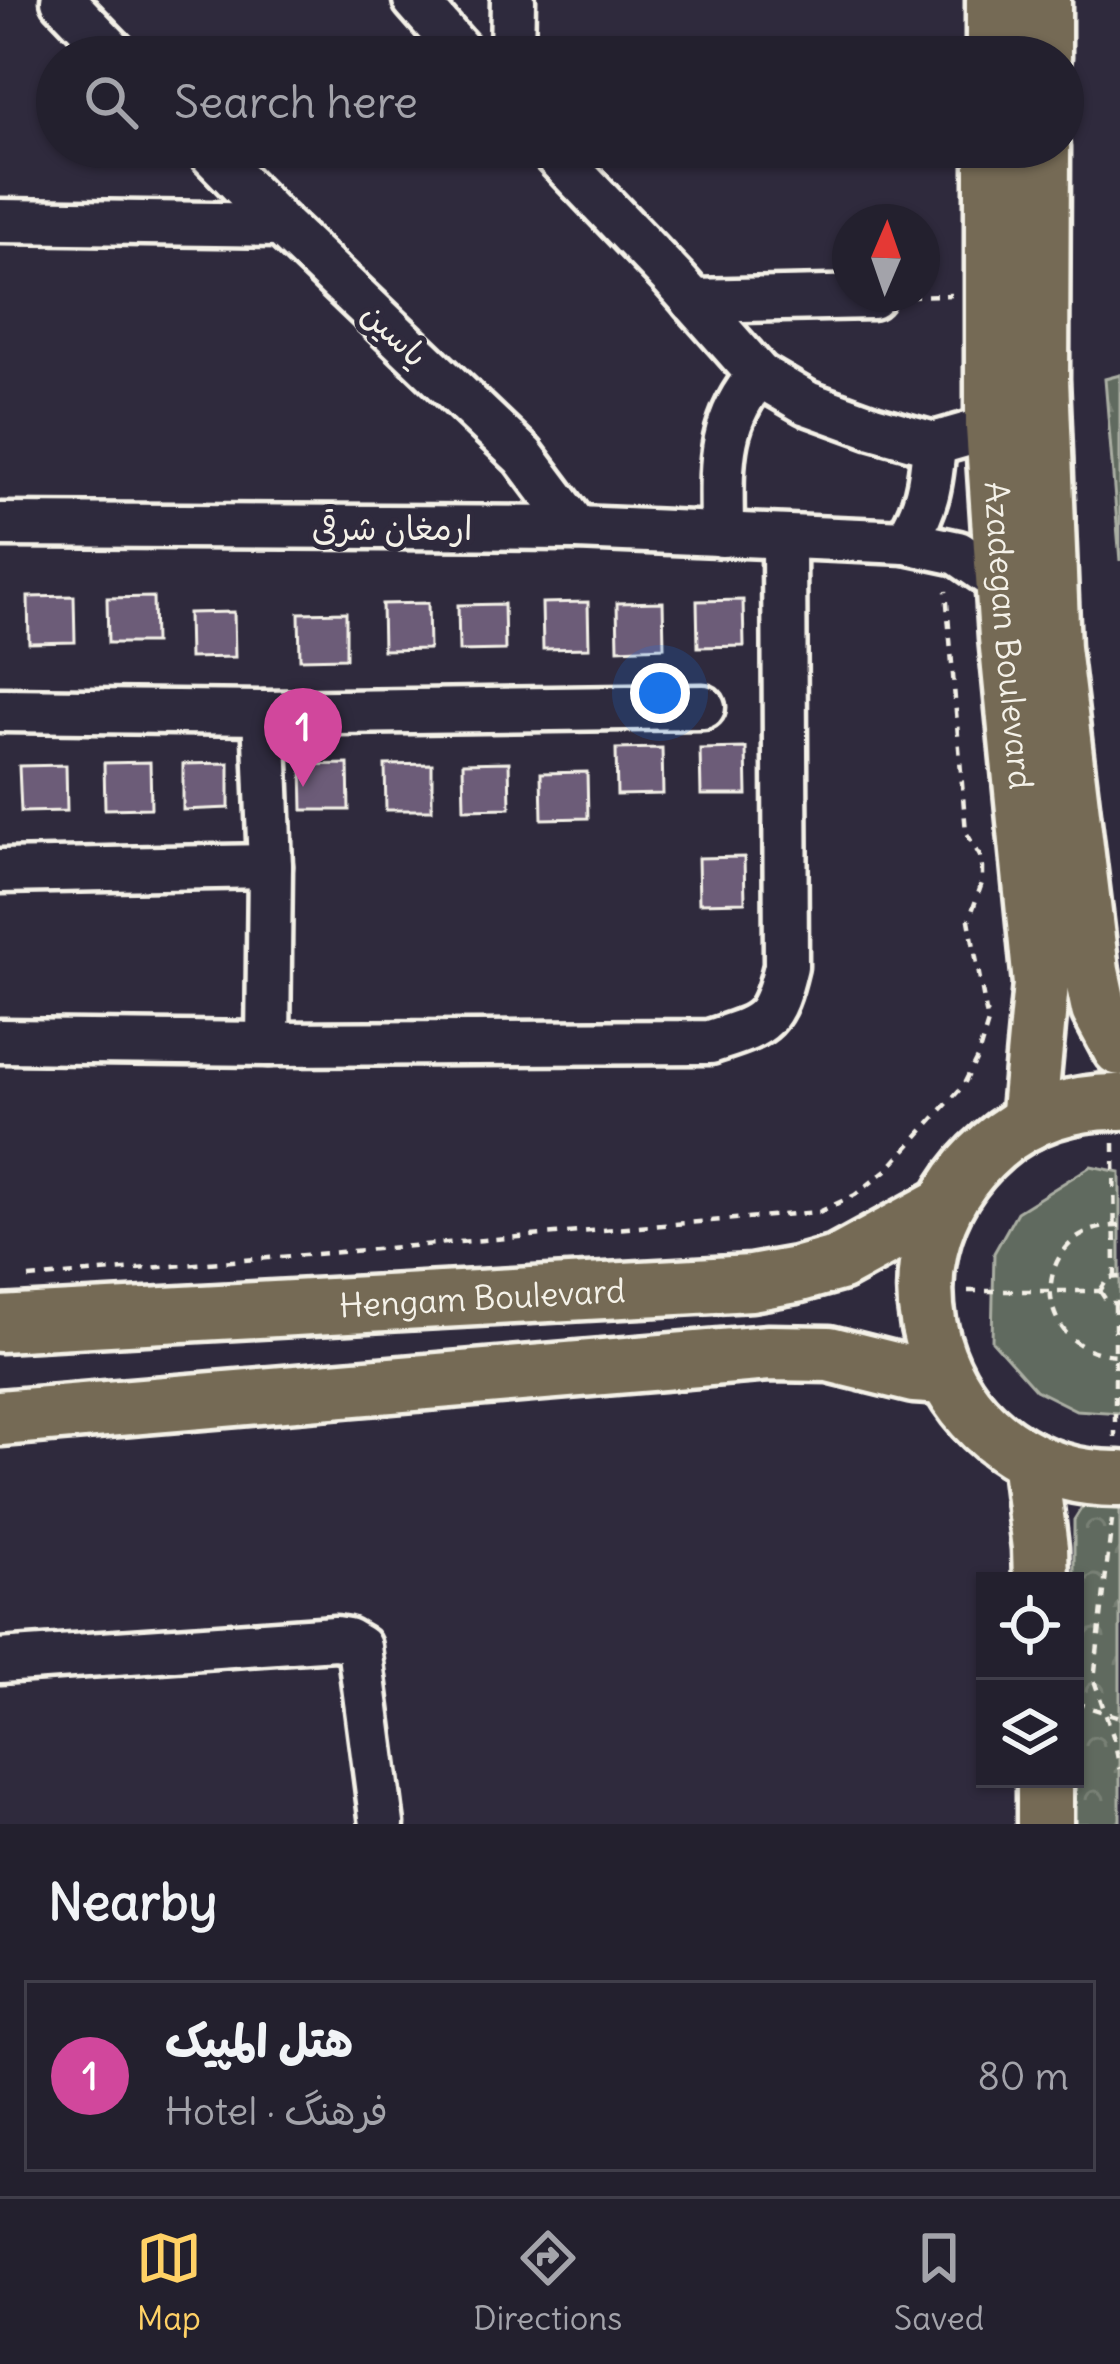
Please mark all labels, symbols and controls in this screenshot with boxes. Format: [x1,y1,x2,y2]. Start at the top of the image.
search box [36,36,1084,168]
icon: search [78,69,144,135]
text: Search here [174,74,418,130]
north arrow [832,204,940,312]
street label: یاسین [353,292,437,376]
street label: Azadegan Boulevard [976,480,1043,791]
street label: ارمغان شرقی [312,507,472,549]
your location [630,663,690,723]
pin: 1 [264,688,342,787]
street label: Hengam Boulevard [338,1269,626,1326]
map controls [976,1572,1084,1788]
button: locate [976,1572,1084,1680]
button: layers [976,1680,1084,1788]
text: Nearby [48,1870,217,1934]
text: هتل المپیک [165,2013,353,2069]
text: 1 [82,2052,98,2101]
text: 80 m [977,2052,1069,2101]
text: Hotel · فرهنگ [165,2087,388,2136]
tab: Map [136,2225,202,2339]
tab: Directions [473,2225,622,2339]
tab: Saved [894,2225,984,2339]

